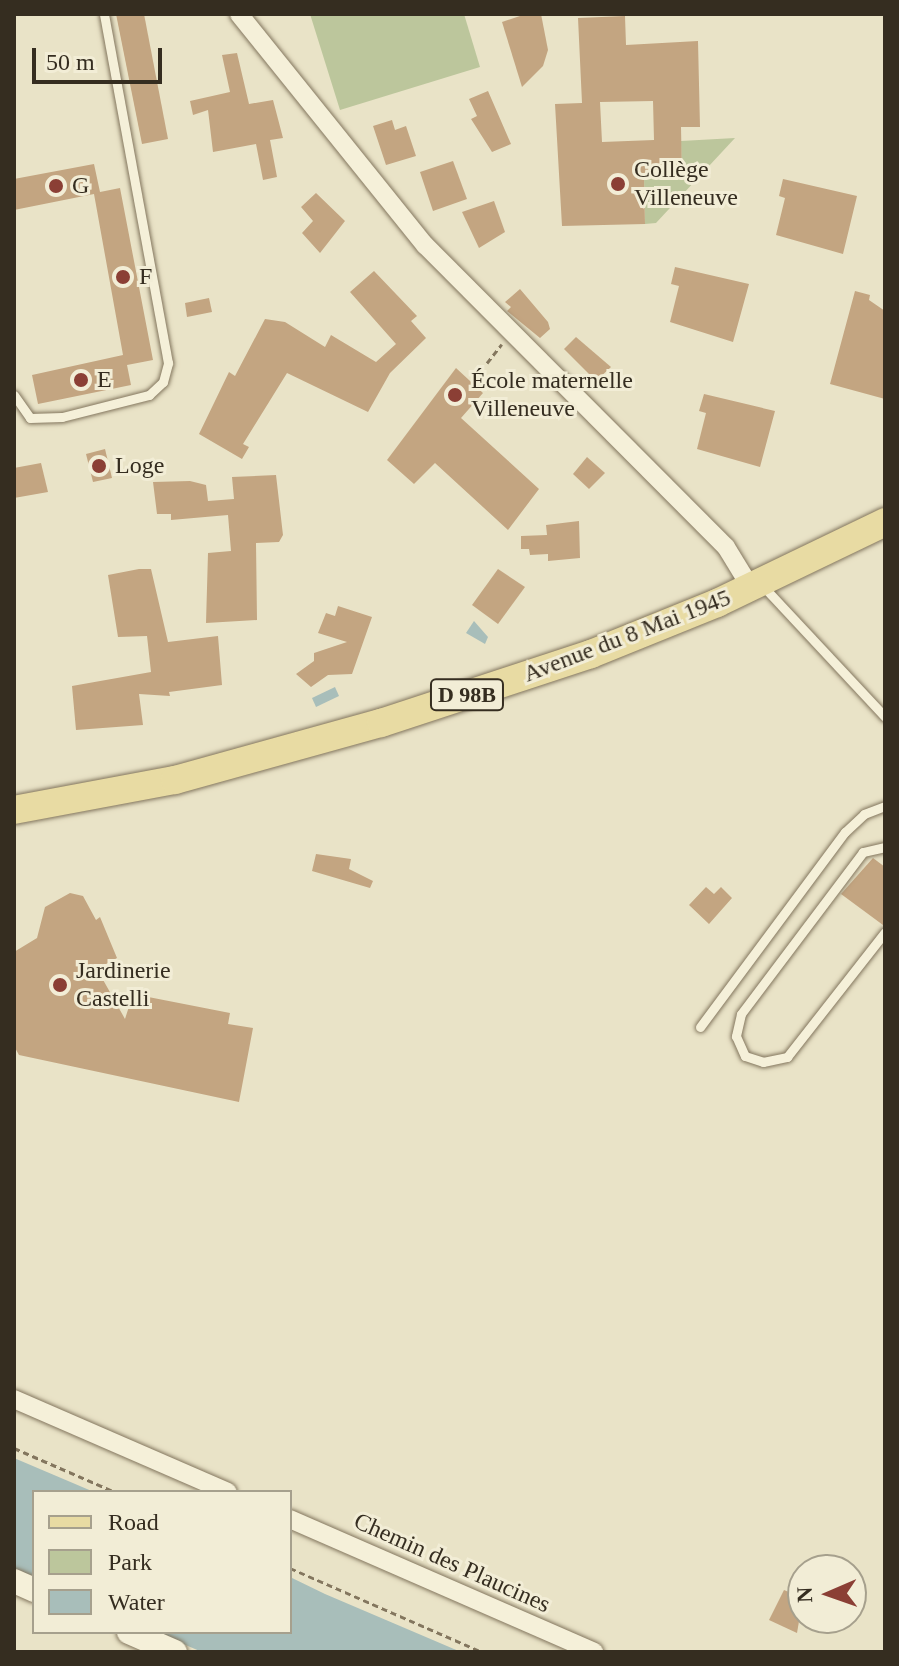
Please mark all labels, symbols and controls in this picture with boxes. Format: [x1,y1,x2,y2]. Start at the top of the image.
scale bar [36,32,166,82]
text: 50 m [46,49,95,75]
place label: Collège Villeneuve [634,156,738,212]
place label: G [72,172,89,200]
marker: Collège Villeneuve [609,175,627,193]
marker: G [47,177,65,195]
place label: F [139,263,152,291]
marker: F [114,268,132,286]
place label: E [97,366,112,394]
place label: École maternelle Villeneuve [471,367,633,423]
marker: E [72,371,90,389]
marker: École maternelle Villeneuve [446,386,464,404]
place label: Loge [115,452,164,480]
marker: Loge [90,457,108,475]
street label: Avenue du 8 Mai 1945 [519,583,735,689]
road number: D 98B [429,677,505,713]
place label: Jardinerie Castelli [76,957,171,1013]
marker: Jardinerie Castelli [51,976,69,994]
legend [32,1490,292,1634]
street label: Chemin des Plaucines [349,1507,555,1619]
text: Road [108,1509,159,1535]
text: Park [108,1549,152,1575]
north arrow [787,1554,867,1634]
text: N [792,1586,817,1603]
text: Water [108,1589,165,1615]

